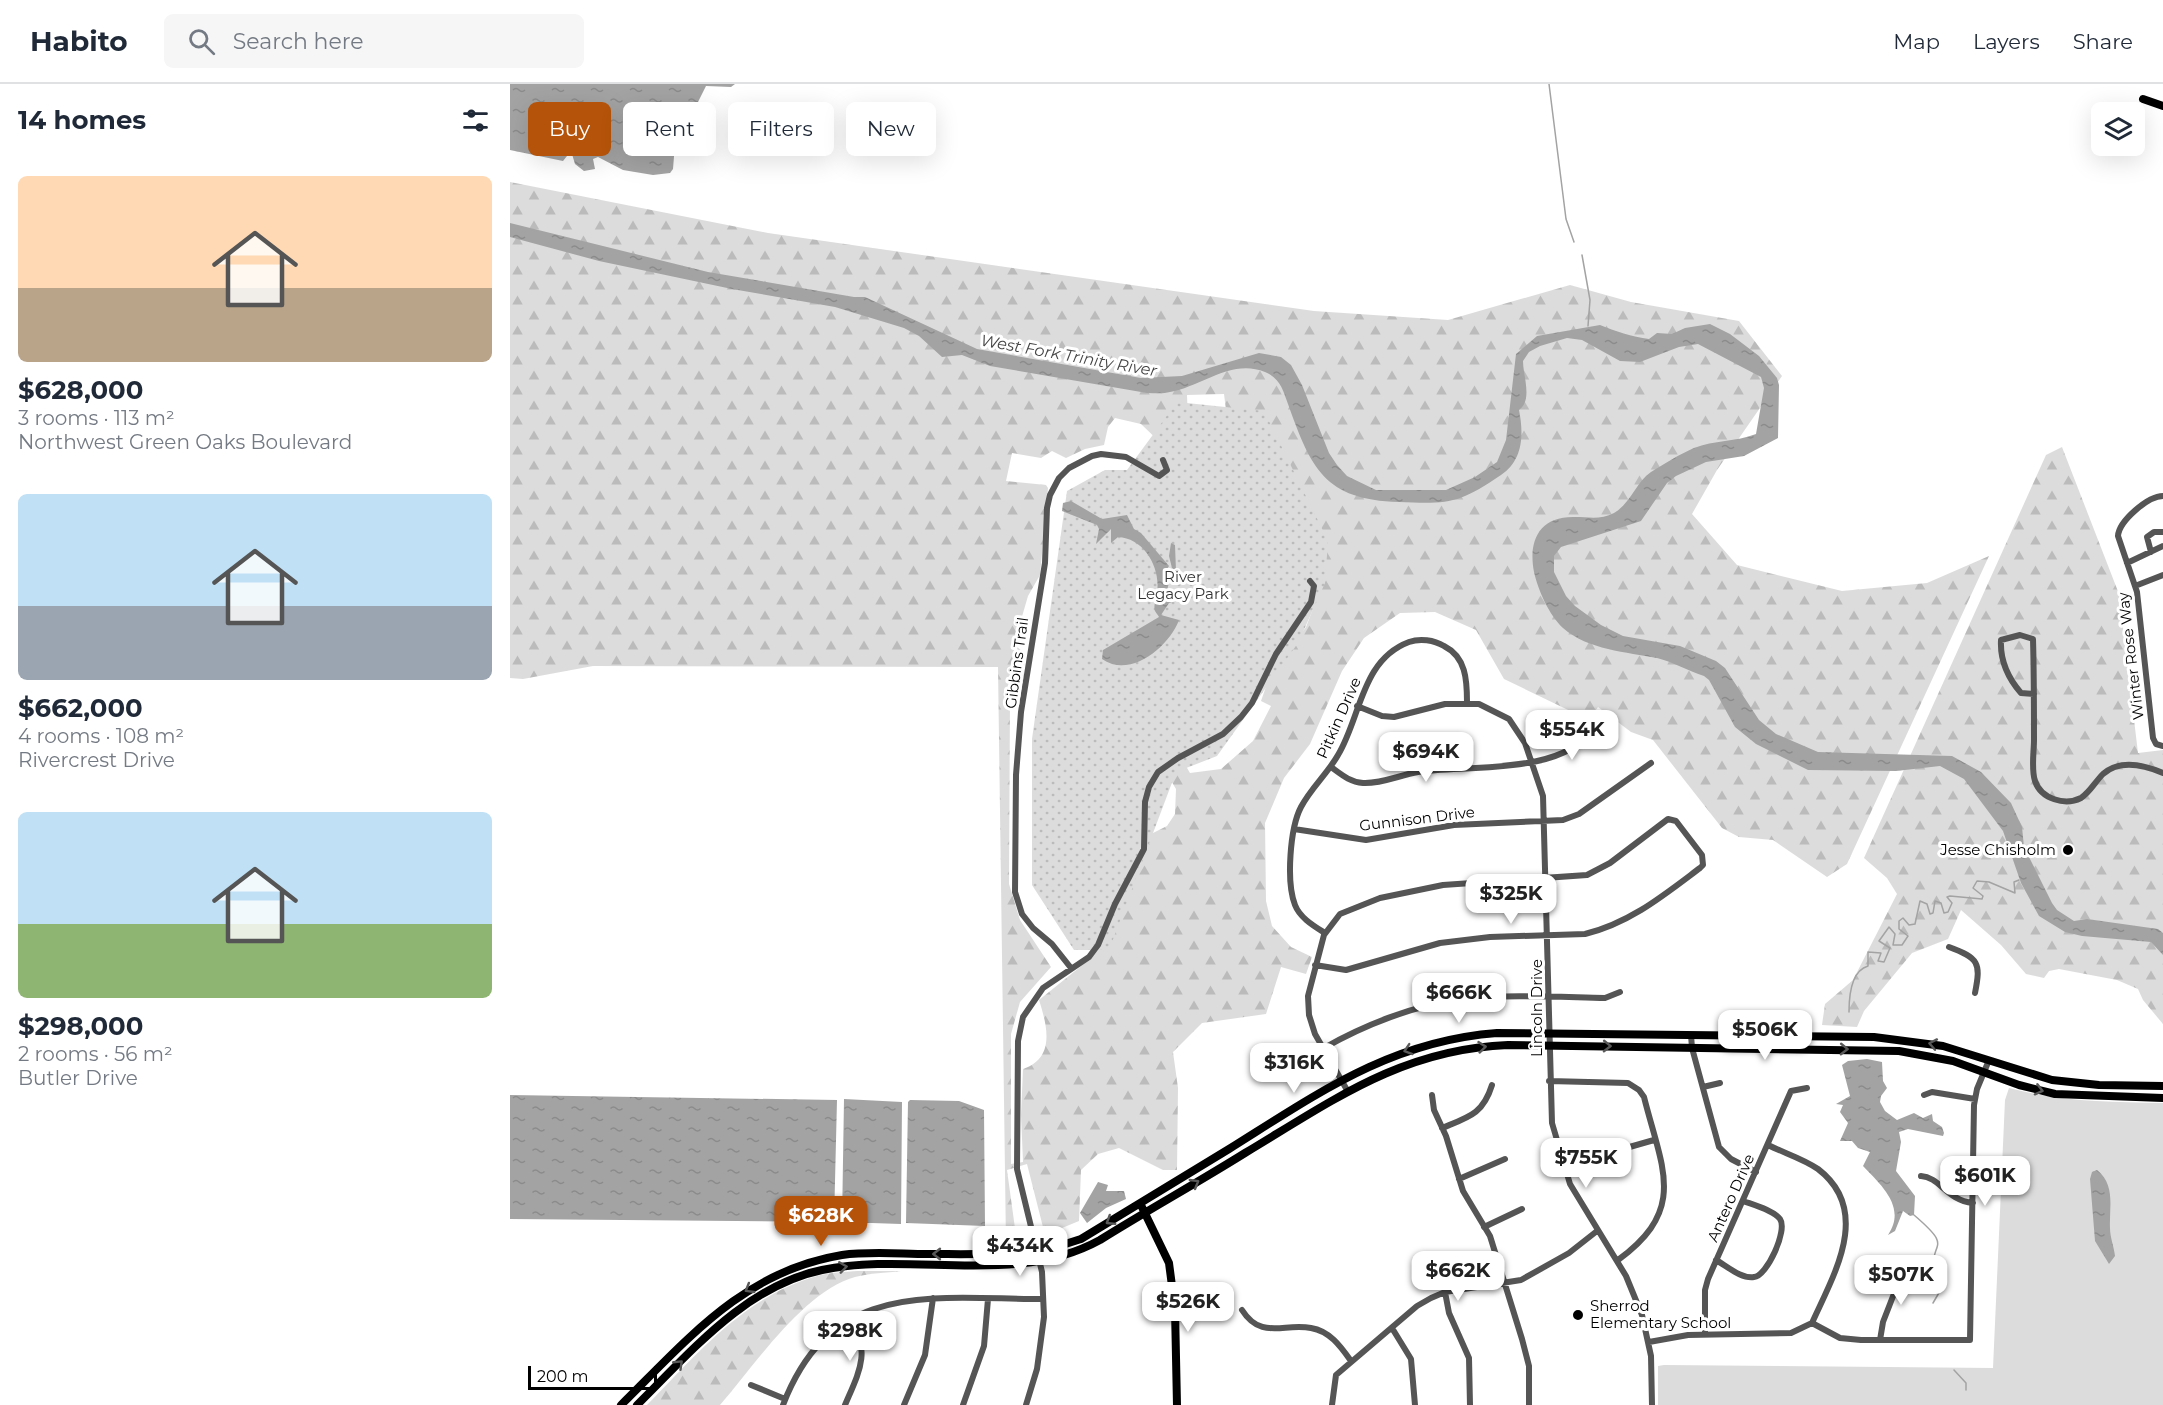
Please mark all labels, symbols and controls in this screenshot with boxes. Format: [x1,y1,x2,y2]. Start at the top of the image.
search box [164,14,584,68]
text: Habito [30,24,128,58]
icon: search [185,25,218,58]
text: Search here [233,28,364,55]
text: Map [1893,29,1940,54]
text: Layers [1973,29,2040,54]
text: Share [2073,29,2133,54]
chip: Buy [528,102,611,156]
chip: Rent [623,102,716,156]
chip: Filters [728,102,834,156]
chip: New [846,102,936,156]
map controls [2091,102,2145,156]
button: layers [2091,102,2145,156]
text: 14 homes [18,104,146,136]
icon: filters [459,104,492,137]
icon: home [201,215,309,323]
water label: West Fork Trinity River [979,331,1159,380]
text: $628,000 [18,374,143,406]
text: 3 rooms · 113 m² [18,406,175,430]
text: Northwest Green Oaks Boulevard [18,430,352,454]
icon: home [201,533,309,641]
park label: River Legacy Park [1137,567,1229,603]
street label: Winter Rose Way [2113,590,2148,721]
street label: Gibbins Trail [1001,616,1032,710]
street label: Pitkin Drive [1312,674,1365,761]
text: $662,000 [18,692,143,724]
pin: $554K [1530,710,1614,761]
text: $554K [1539,717,1605,741]
text: 4 rooms · 108 m² [18,724,184,748]
pin: $694K [1384,732,1468,783]
text: $694K [1393,739,1459,763]
text: Rivercrest Drive [18,748,175,772]
street label: Gunnison Drive [1358,802,1476,835]
place label: Jesse Chisholm [1939,840,2056,859]
marker: Jesse Chisholm [2061,843,2075,857]
icon: home [201,851,309,959]
pin: $325K [1469,874,1553,925]
text: $325K [1480,881,1542,905]
street label: Lincoln Drive [1527,959,1546,1057]
pin: $666K [1417,973,1501,1024]
text: $666K [1426,980,1492,1004]
text: $298,000 [18,1010,143,1042]
pin: $506K [1723,1010,1807,1061]
text: $506K [1732,1017,1798,1041]
one-way arrow [1928,1038,1938,1051]
one-way arrow [1602,1040,1611,1052]
one-way arrow [1477,1041,1487,1054]
text: 2 rooms · 56 m² [18,1042,173,1066]
pin: $316K [1252,1043,1336,1094]
one-way arrow [1403,1043,1414,1055]
one-way arrow [1839,1043,1848,1055]
text: $316K [1264,1050,1324,1074]
text: Butler Drive [18,1066,138,1090]
one-way arrow [2034,1083,2044,1096]
pin: $755K [1544,1138,1628,1189]
text: $755K [1554,1145,1618,1169]
street label: Antero Drive [1703,1151,1758,1245]
pin: $601K [1943,1156,2027,1207]
text: $601K [1954,1163,2016,1187]
one-way arrow [1189,1178,1199,1190]
pin: $628K [779,1196,863,1247]
text: $628K [788,1203,854,1227]
one-way arrow [1106,1213,1116,1225]
pin: $434K [978,1226,1062,1277]
text: $434K [986,1233,1054,1257]
one-way arrow [933,1248,942,1260]
pin: $662K [1416,1251,1500,1302]
pin: $507K [1859,1255,1943,1306]
text: $662K [1426,1258,1490,1282]
one-way arrow [838,1261,847,1273]
text: $507K [1868,1262,1934,1286]
one-way arrow [745,1282,755,1293]
pin: $526K [1146,1282,1230,1333]
text: $526K [1156,1289,1220,1313]
place label: Sherrod Elementary School [1590,1296,1731,1332]
marker: Sherrod Elementary School [1571,1308,1585,1322]
pin: $298K [808,1311,892,1362]
text: $298K [817,1318,883,1342]
one-way arrow [672,1360,682,1371]
scale bar [528,1363,657,1390]
text: 200 m [537,1367,588,1386]

